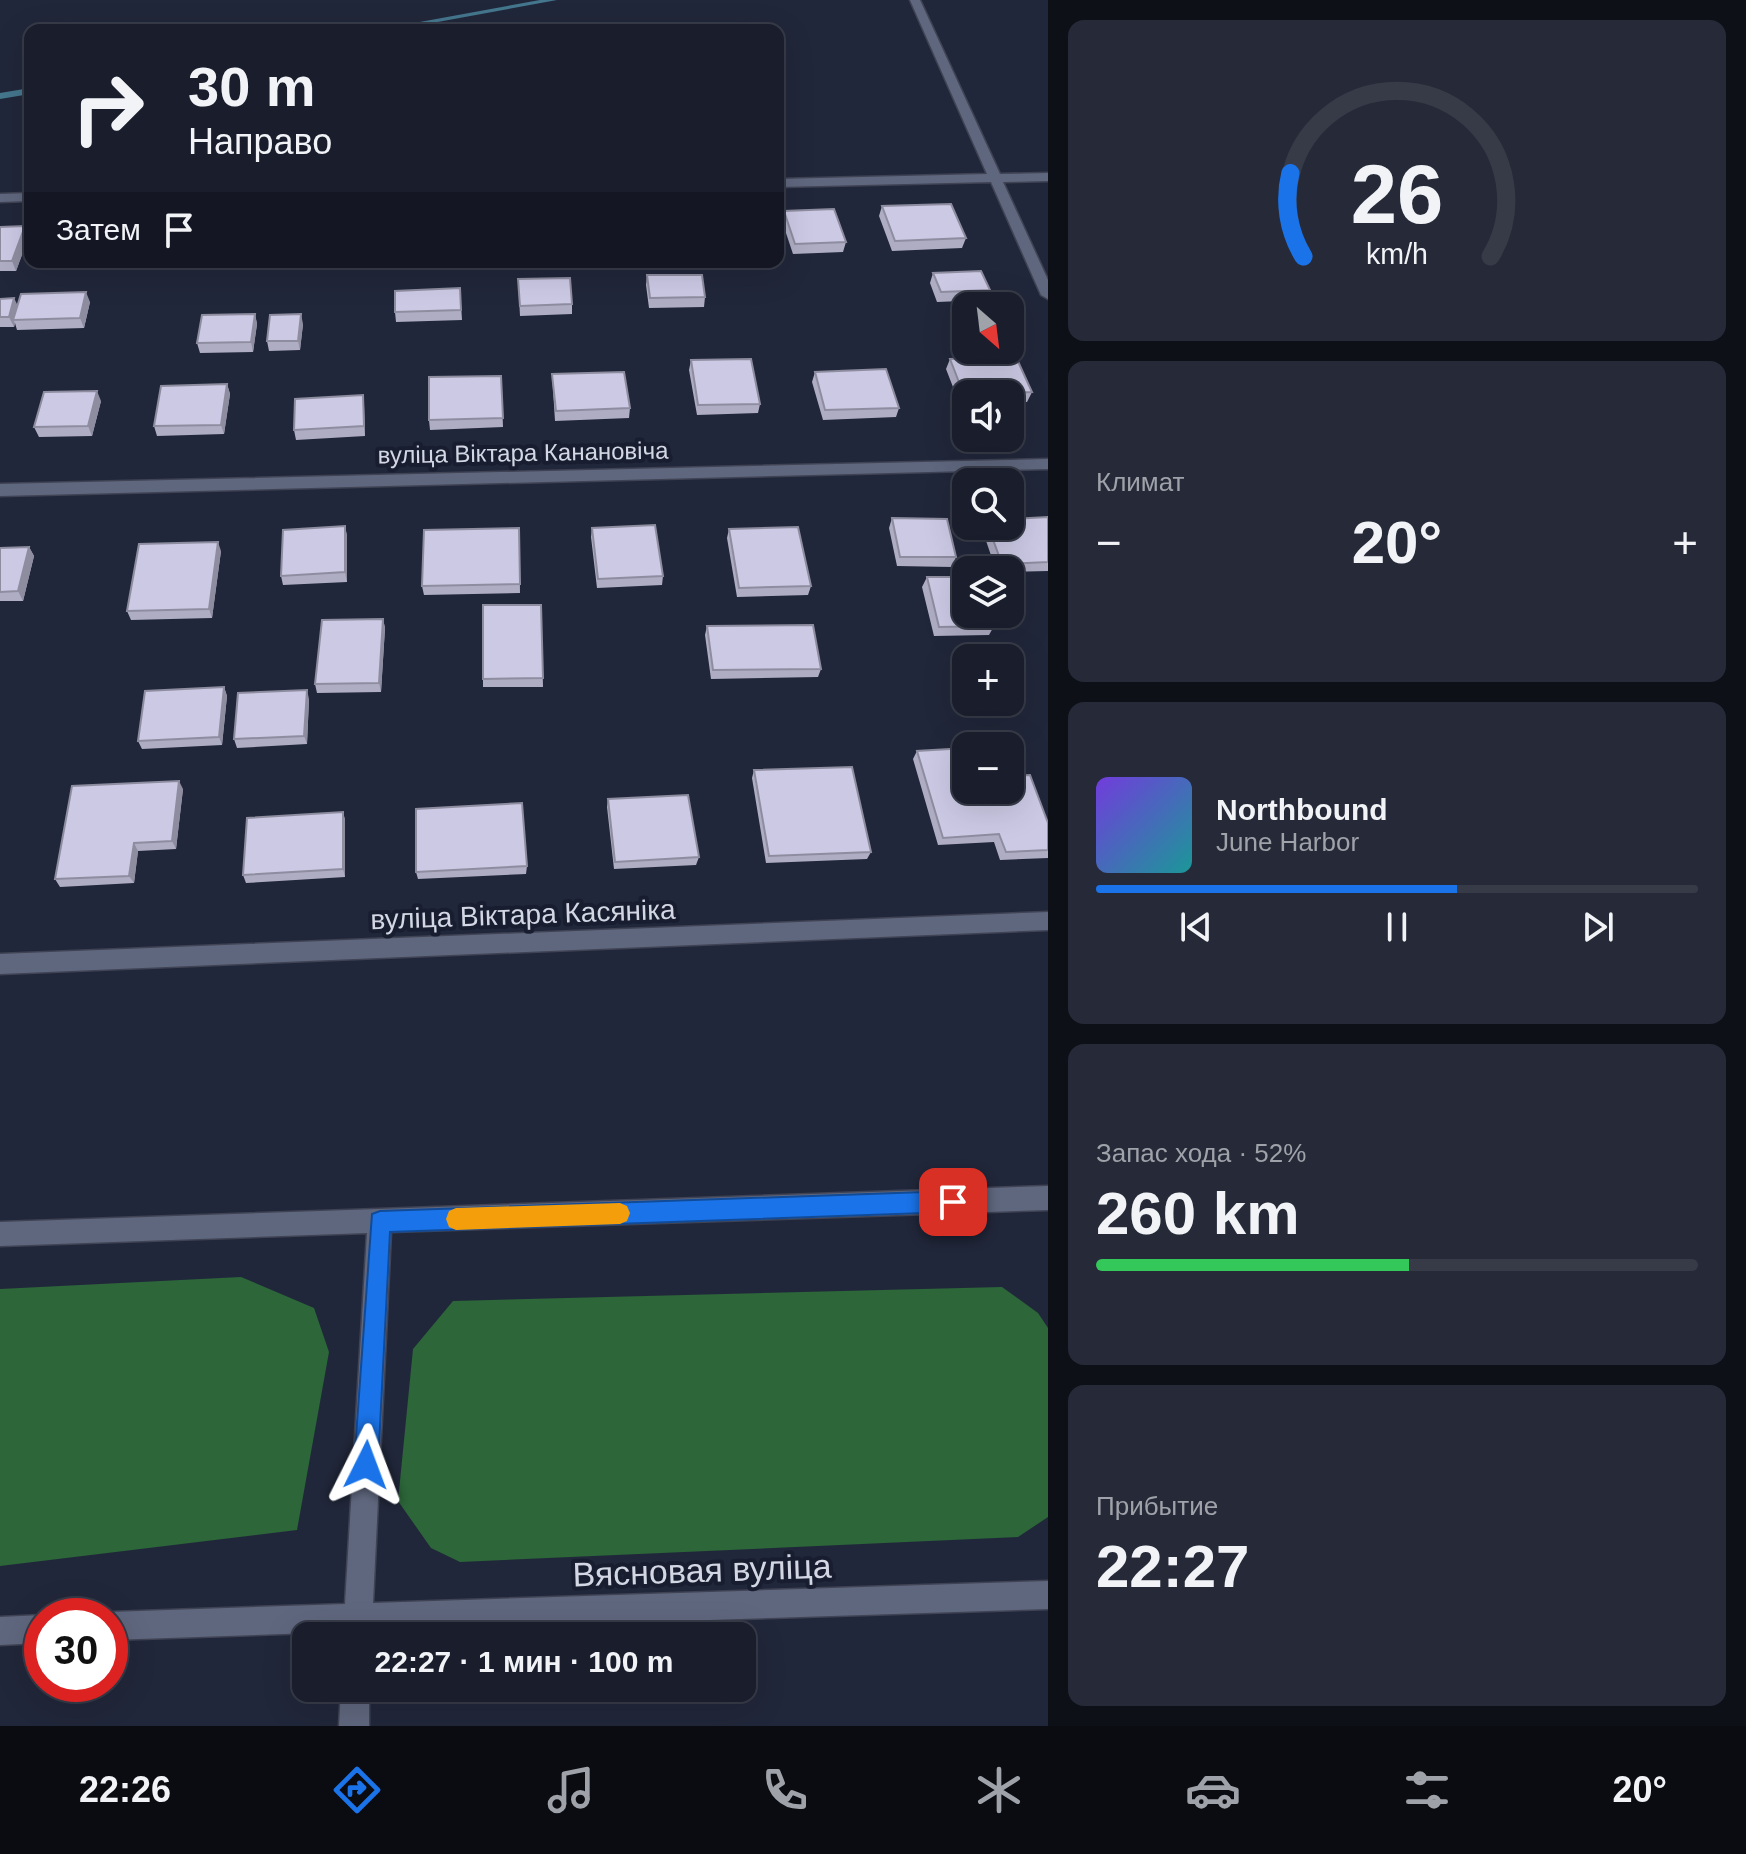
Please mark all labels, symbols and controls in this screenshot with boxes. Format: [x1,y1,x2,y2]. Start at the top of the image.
text: 30 m [188,55,316,118]
icon: right [56,56,160,160]
text: Направо [188,121,332,162]
text: 26 [1351,147,1443,240]
icon: arrive [157,208,201,252]
text: Затем [56,213,141,246]
text: km/h [1366,238,1428,270]
north arrow [952,292,1024,364]
map controls [952,292,1024,804]
button: sound [952,380,1024,452]
street label: вуліца Віктара Канановіча [377,436,669,469]
text: Климат [1096,467,1185,497]
button: search [952,468,1024,540]
text: 20° [1352,509,1442,576]
text: − [1096,518,1122,567]
text: + [1672,518,1698,567]
button: layers [952,556,1024,628]
button: + [952,644,1024,716]
button: − [952,732,1024,804]
text: Northbound [1216,793,1388,826]
text: June Harbor [1216,827,1359,857]
street label: вуліца Віктара Касяніка [370,894,677,935]
icon: previous [1174,905,1218,949]
icon: pause [1375,905,1419,949]
icon: next [1576,905,1620,949]
text: Запас хода · 52% [1096,1138,1306,1168]
pin [919,1168,987,1236]
icon: arrive [931,1180,975,1224]
text: 260 km [1096,1180,1300,1247]
position arrow [324,1423,408,1507]
text: Прибытие [1096,1491,1218,1521]
text: 22:27 [1096,1533,1249,1600]
street label: Вясновая вуліца [572,1546,832,1594]
speed limit sign: 30 [24,1598,128,1702]
text: 22:27 · 1 мин · 100 m [375,1645,673,1678]
icon: directions [329,1762,385,1818]
icon: music [543,1762,599,1818]
icon: phone [757,1762,813,1818]
icon: climate [971,1762,1027,1818]
icon: car [1185,1762,1241,1818]
icon: filters [1399,1762,1455,1818]
text: 22:26 [79,1769,171,1810]
text: 20° [1612,1769,1667,1810]

